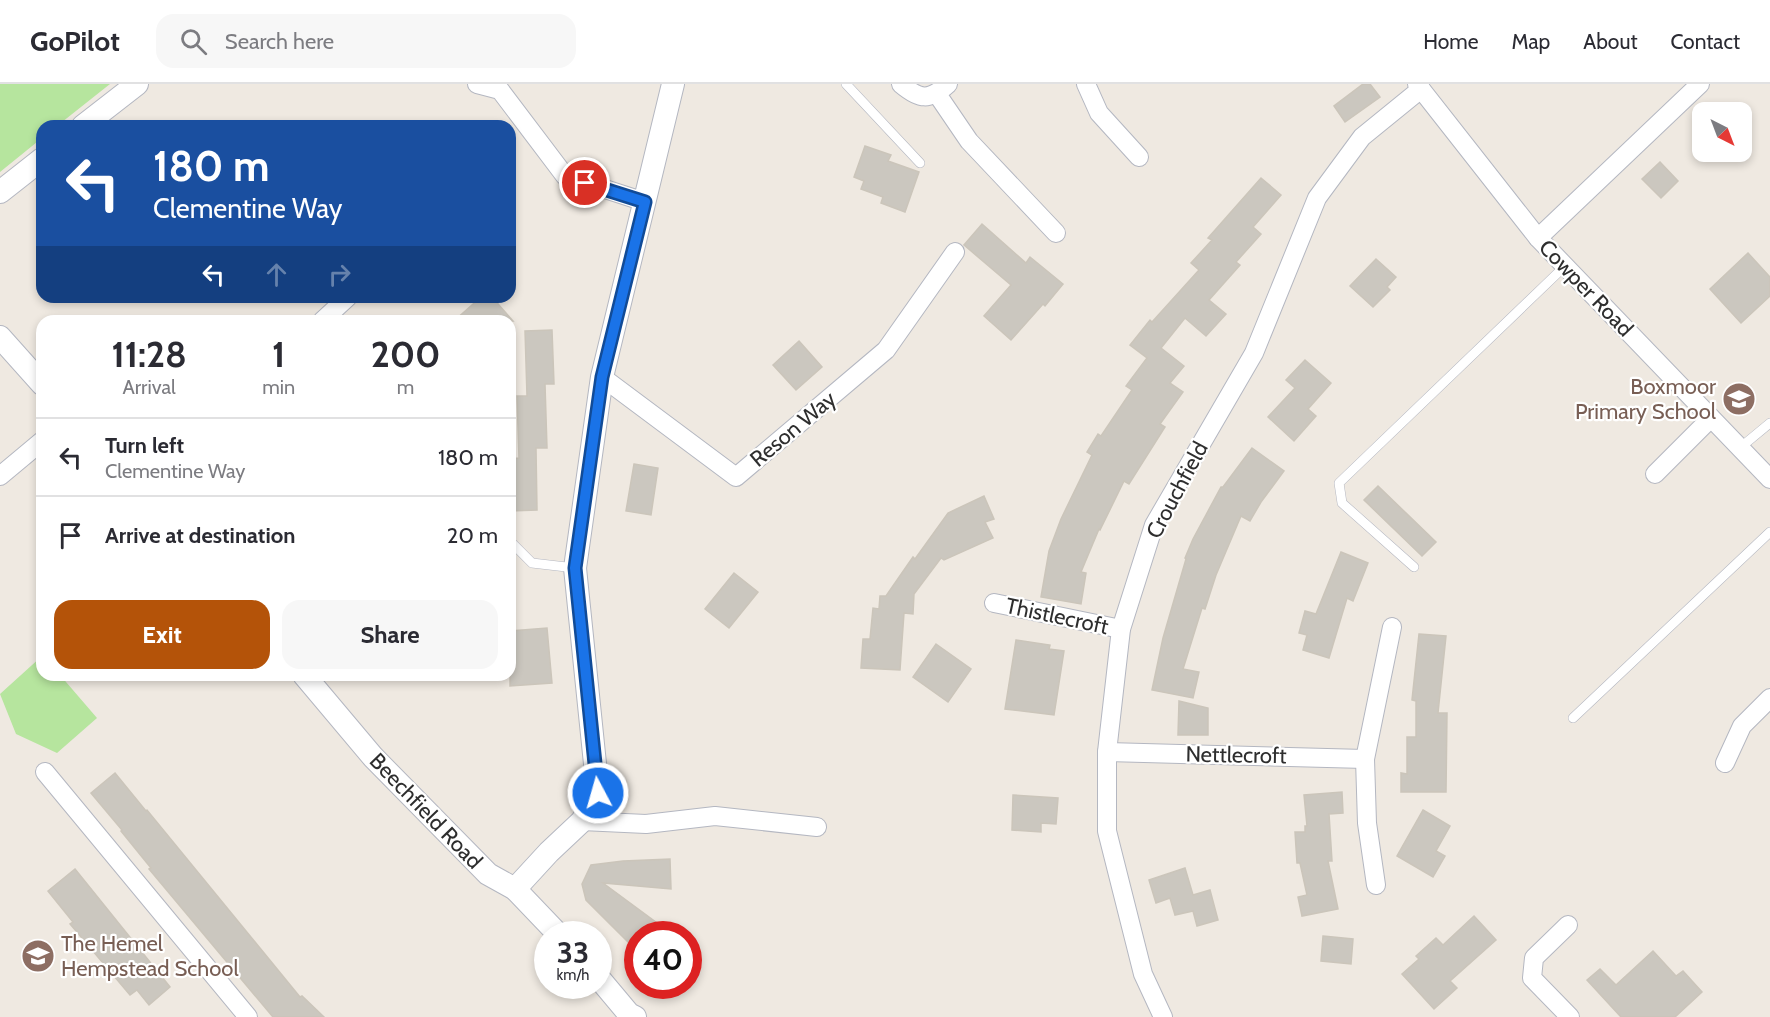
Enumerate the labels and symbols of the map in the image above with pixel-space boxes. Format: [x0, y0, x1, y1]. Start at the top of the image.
north arrow [1692, 102, 1752, 162]
pin [559, 157, 610, 208]
street label: Cowper Road [1533, 234, 1639, 342]
place label: Boxmoor Primary School [1575, 373, 1717, 425]
school or university icon: Boxmoor Primary School [1721, 381, 1757, 417]
street label: Reson Way [745, 385, 841, 473]
street label: Crouchfield [1140, 437, 1214, 543]
street label: Thistlecroft [1003, 592, 1111, 640]
street label: Nettlecroft [1185, 741, 1287, 769]
street label: Beechfield Road [364, 747, 488, 875]
position arrow [566, 761, 630, 825]
speed limit sign: 40 [624, 921, 702, 999]
place label: The Hemel Hempstead School [61, 930, 239, 982]
school or university icon: The Hemel Hempstead School [20, 938, 56, 974]

